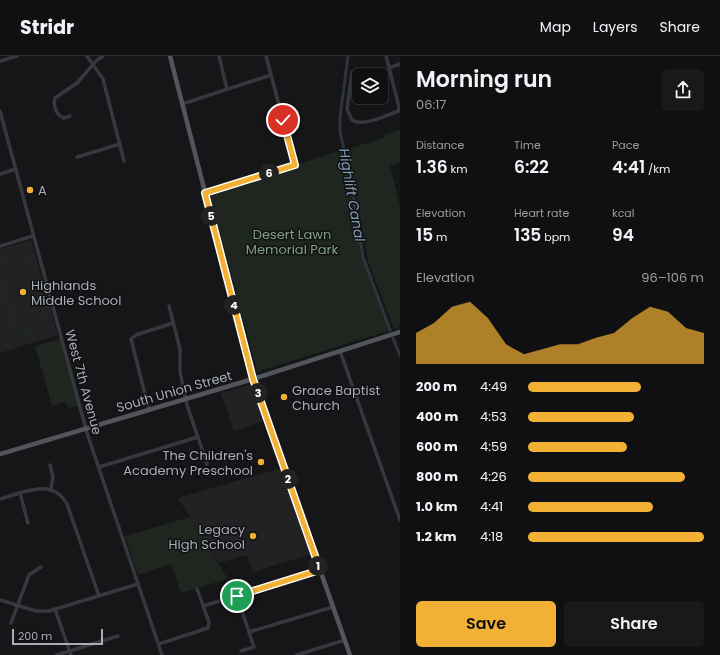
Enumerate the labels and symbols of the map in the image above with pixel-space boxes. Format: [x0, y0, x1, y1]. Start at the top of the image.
pin [266, 103, 300, 137]
water label: Highlift Canal [334, 147, 370, 244]
pin: 6 [259, 163, 279, 183]
place label: A [38, 181, 47, 200]
marker: A [25, 185, 35, 195]
pin: 5 [201, 206, 221, 226]
park label: Desert Lawn Memorial Park [246, 225, 338, 259]
place label: Highlands Middle School [31, 276, 121, 310]
marker: Highlands Middle School [18, 287, 28, 297]
pin: 4 [224, 295, 244, 315]
street label: West 7th Avenue [60, 327, 107, 437]
street label: South Union Street [114, 366, 234, 417]
place label: Grace Baptist Church [292, 381, 380, 415]
pin: 3 [248, 383, 268, 403]
marker: Grace Baptist Church [279, 392, 289, 402]
place label: The Children's Academy Preschool [123, 446, 253, 480]
marker: The Children's Academy Preschool [256, 457, 266, 467]
pin: 2 [278, 469, 298, 489]
place label: Legacy High School [169, 520, 246, 554]
marker: Legacy High School [248, 531, 258, 541]
pin: 1 [308, 556, 328, 576]
pin [220, 579, 254, 613]
scale bar [12, 627, 103, 646]

